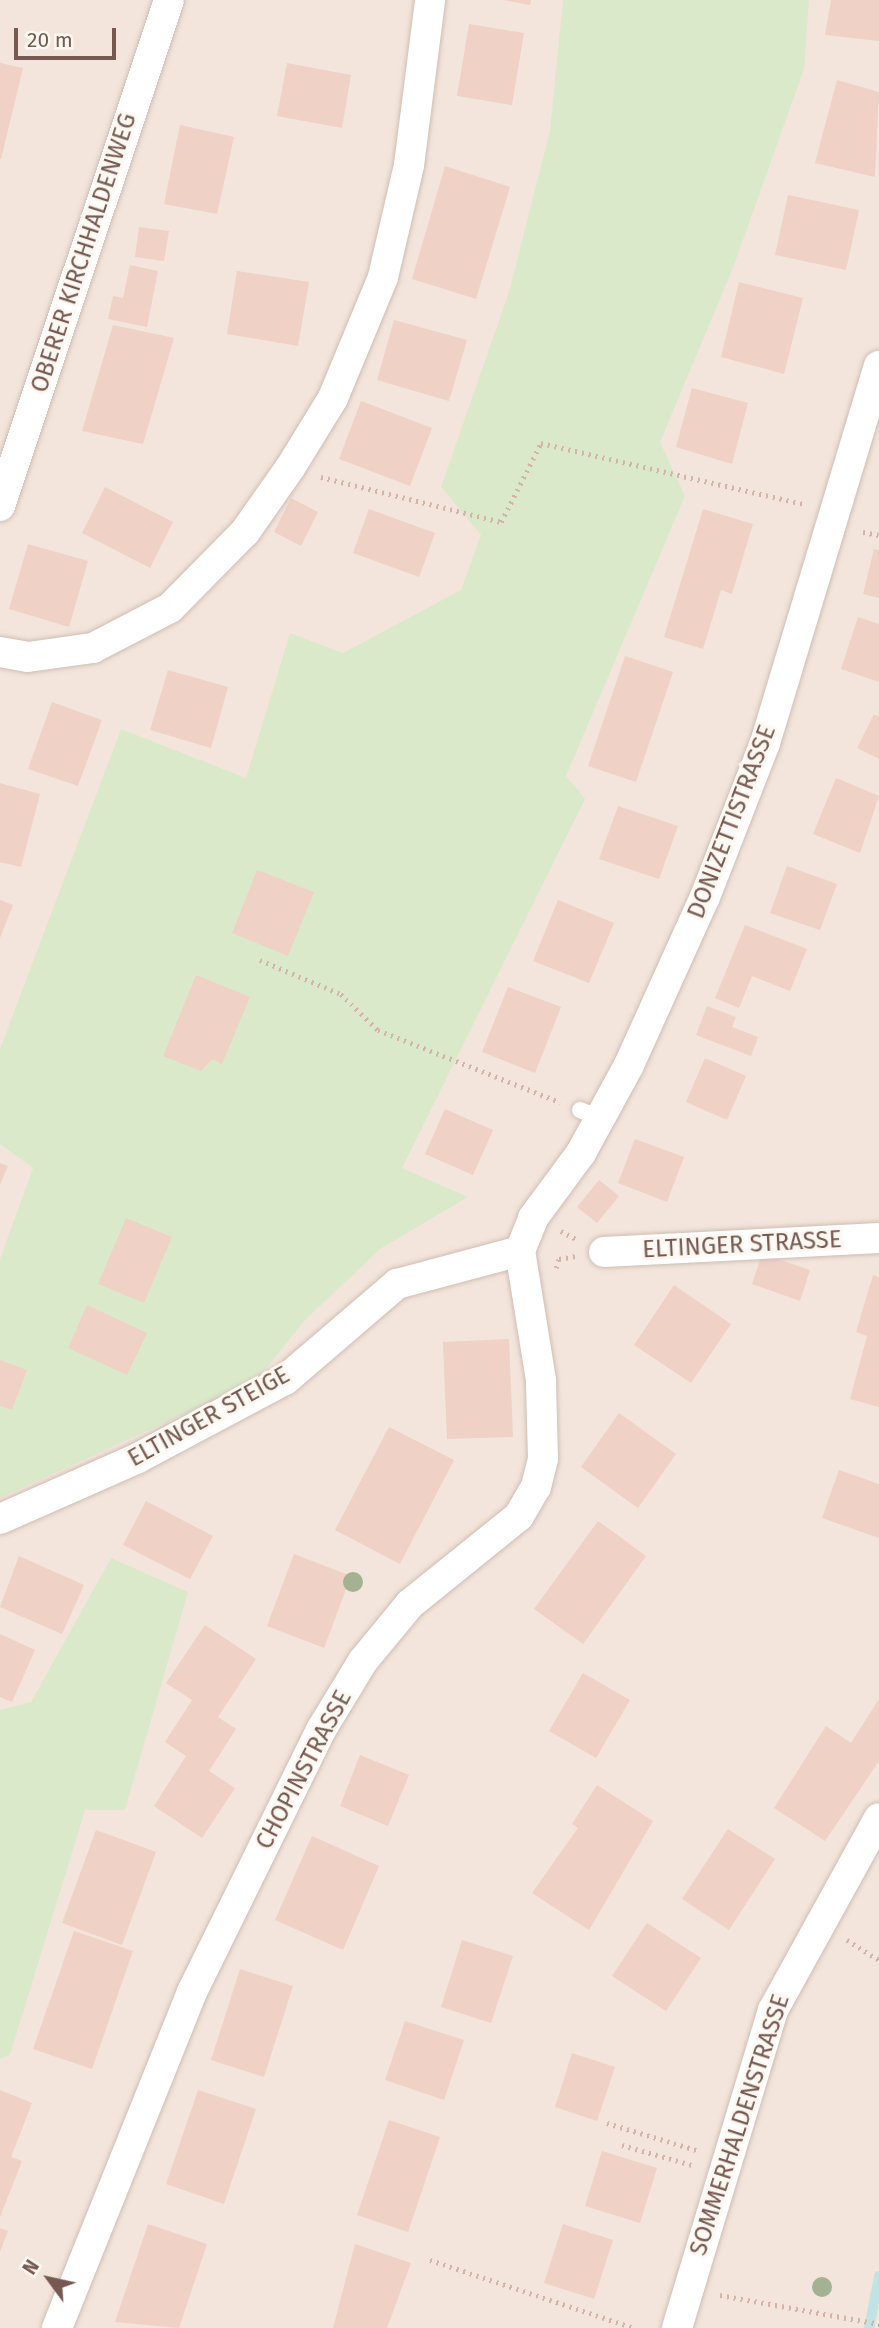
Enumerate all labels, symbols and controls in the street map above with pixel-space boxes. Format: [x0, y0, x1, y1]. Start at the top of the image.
scale bar [18, 14, 119, 58]
text: 20 m [27, 27, 73, 53]
street label: OBERER KIRCHHALDENWEG [25, 110, 143, 396]
street label: DONIZETTISTRASSE [682, 721, 782, 923]
street label: ELTINGER STRASSE [642, 1225, 842, 1265]
street label: ELTINGER STEIGE [123, 1361, 295, 1473]
street label: CHOPINSTRASSE [250, 1686, 358, 1854]
street label: SOMMERHALDENSTRASSE [684, 1991, 796, 2259]
north arrow [14, 2244, 84, 2314]
text: N [18, 2256, 44, 2279]

